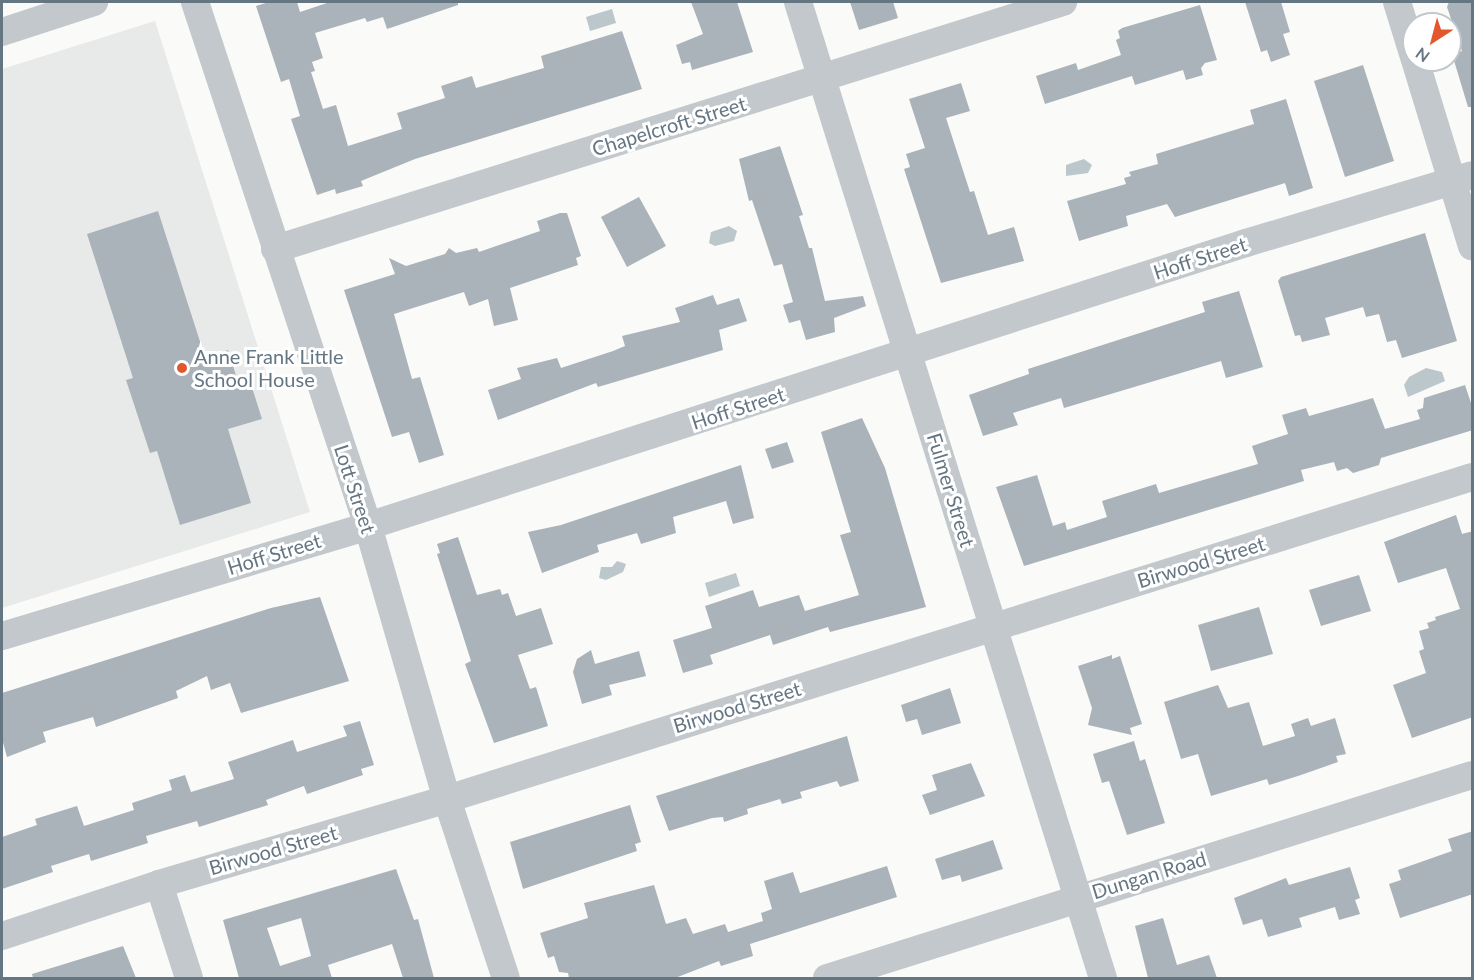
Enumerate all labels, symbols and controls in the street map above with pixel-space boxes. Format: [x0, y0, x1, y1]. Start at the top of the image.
north arrow [1402, 12, 1462, 72]
text: N [1412, 44, 1433, 67]
street label: Chapelcroft Street [589, 91, 749, 161]
street label: Hoff Street [1150, 232, 1250, 284]
place label: Anne Frank Little School House [194, 344, 343, 391]
marker: Anne Frank Little School House [175, 361, 189, 375]
street label: Hoff Street [688, 382, 788, 434]
street label: Fulmer Street [922, 430, 980, 550]
street label: Lott Street [329, 441, 381, 537]
street label: Hoff Street [224, 528, 324, 580]
street label: Birwood Street [1134, 531, 1268, 593]
street label: Birwood Street [670, 676, 804, 738]
street label: Birwood Street [206, 820, 340, 880]
street label: Dungan Road [1089, 846, 1209, 904]

